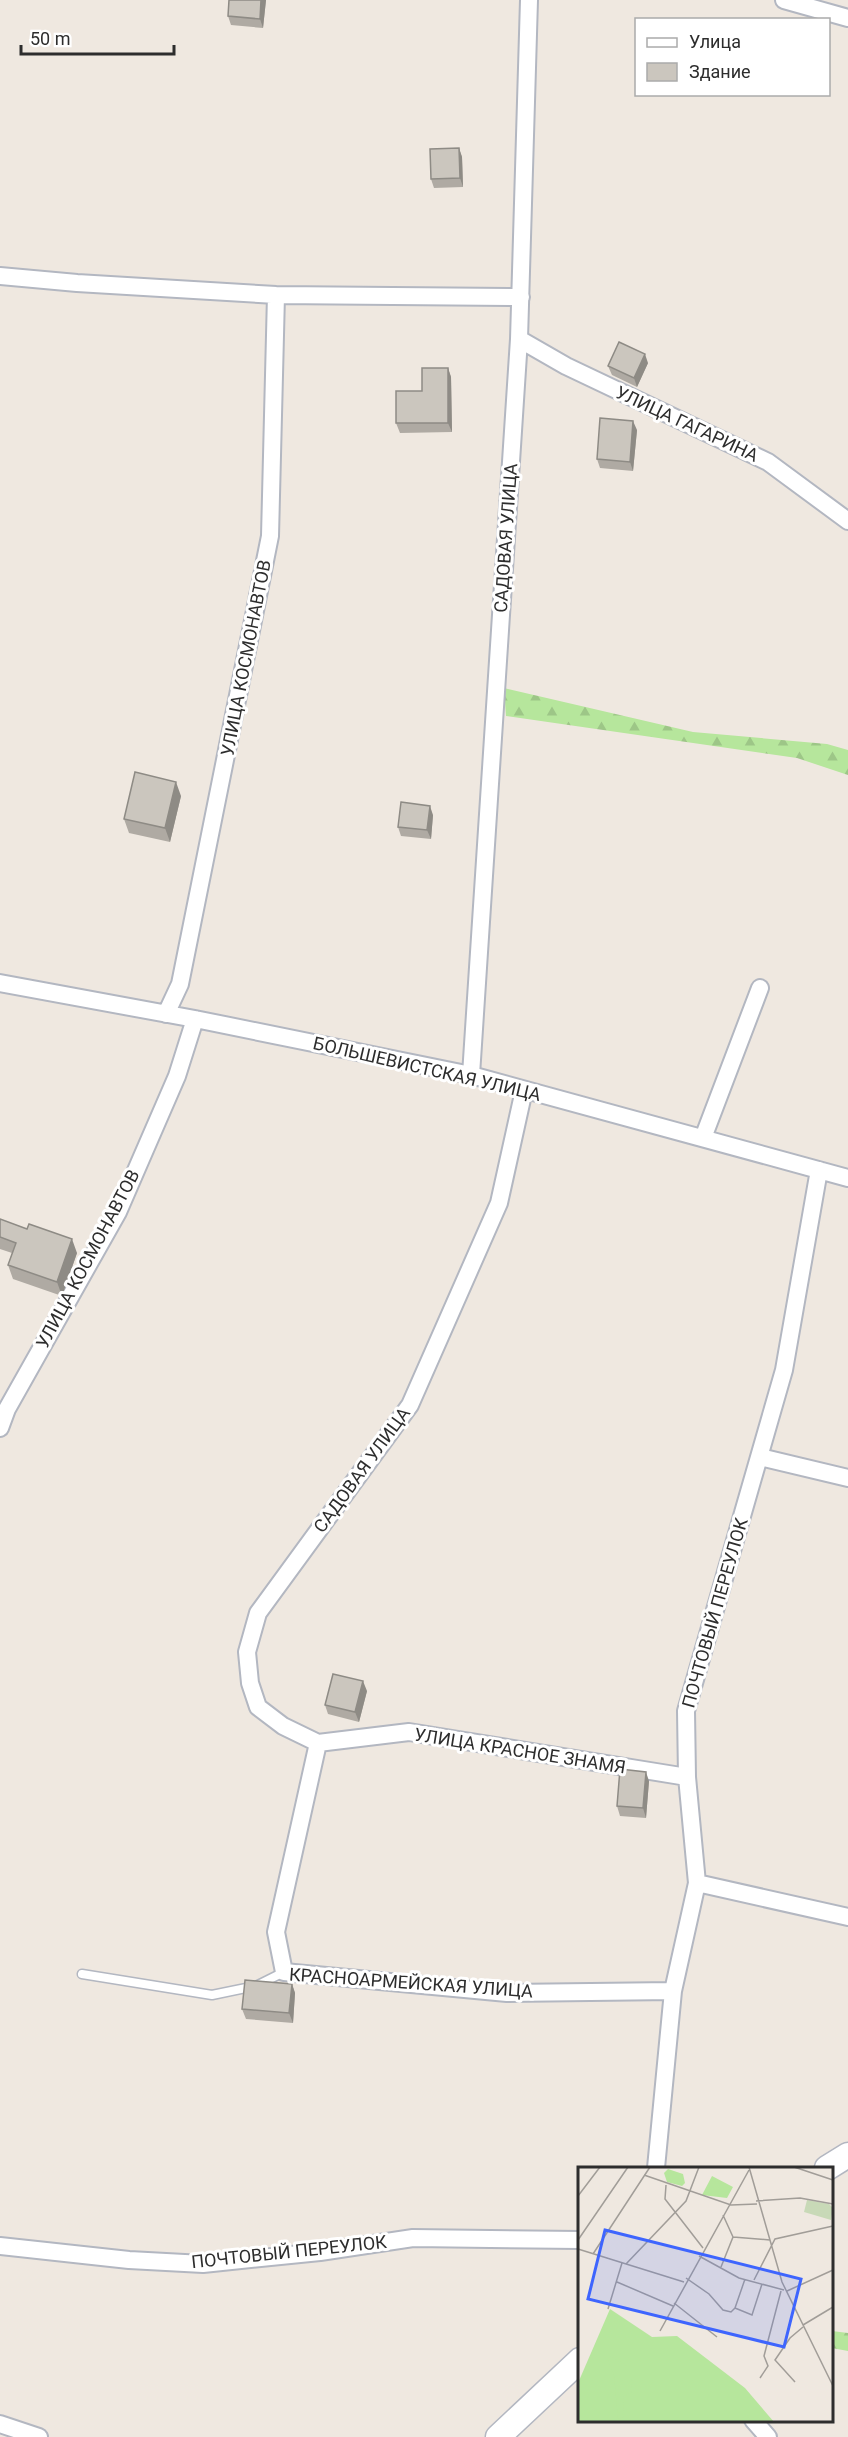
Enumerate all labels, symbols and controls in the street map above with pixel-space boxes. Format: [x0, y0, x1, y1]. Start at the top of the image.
scale bar [21, 18, 174, 56]
legend [635, 18, 830, 96]
text: 50 m [30, 28, 70, 49]
text: Улица [689, 31, 741, 52]
text: Здание [689, 61, 751, 82]
street label: УЛИЦА ГАГАРИНА [613, 381, 762, 466]
street label: САДОВАЯ УЛИЦА [490, 462, 521, 613]
street label: УЛИЦА КОСМОНАВТОВ [216, 558, 275, 758]
street label: БОЛЬШЕВИСТСКАЯ УЛИЦА [311, 1032, 543, 1105]
street label: УЛИЦА КОСМОНАВТОВ [32, 1166, 144, 1352]
street label: САДОВАЯ УЛИЦА [309, 1403, 414, 1536]
street label: ПОЧТОВЫЙ ПЕРЕУЛОК [677, 1515, 752, 1710]
street label: УЛИЦА КРАСНОЕ ЗНАМЯ [413, 1723, 627, 1778]
street label: КРАСНОАРМЕЙСКАЯ УЛИЦА [288, 1964, 534, 2002]
inset map [578, 2167, 833, 2422]
street label: ПОЧТОВЫЙ ПЕРЕУЛОК [190, 2231, 388, 2272]

